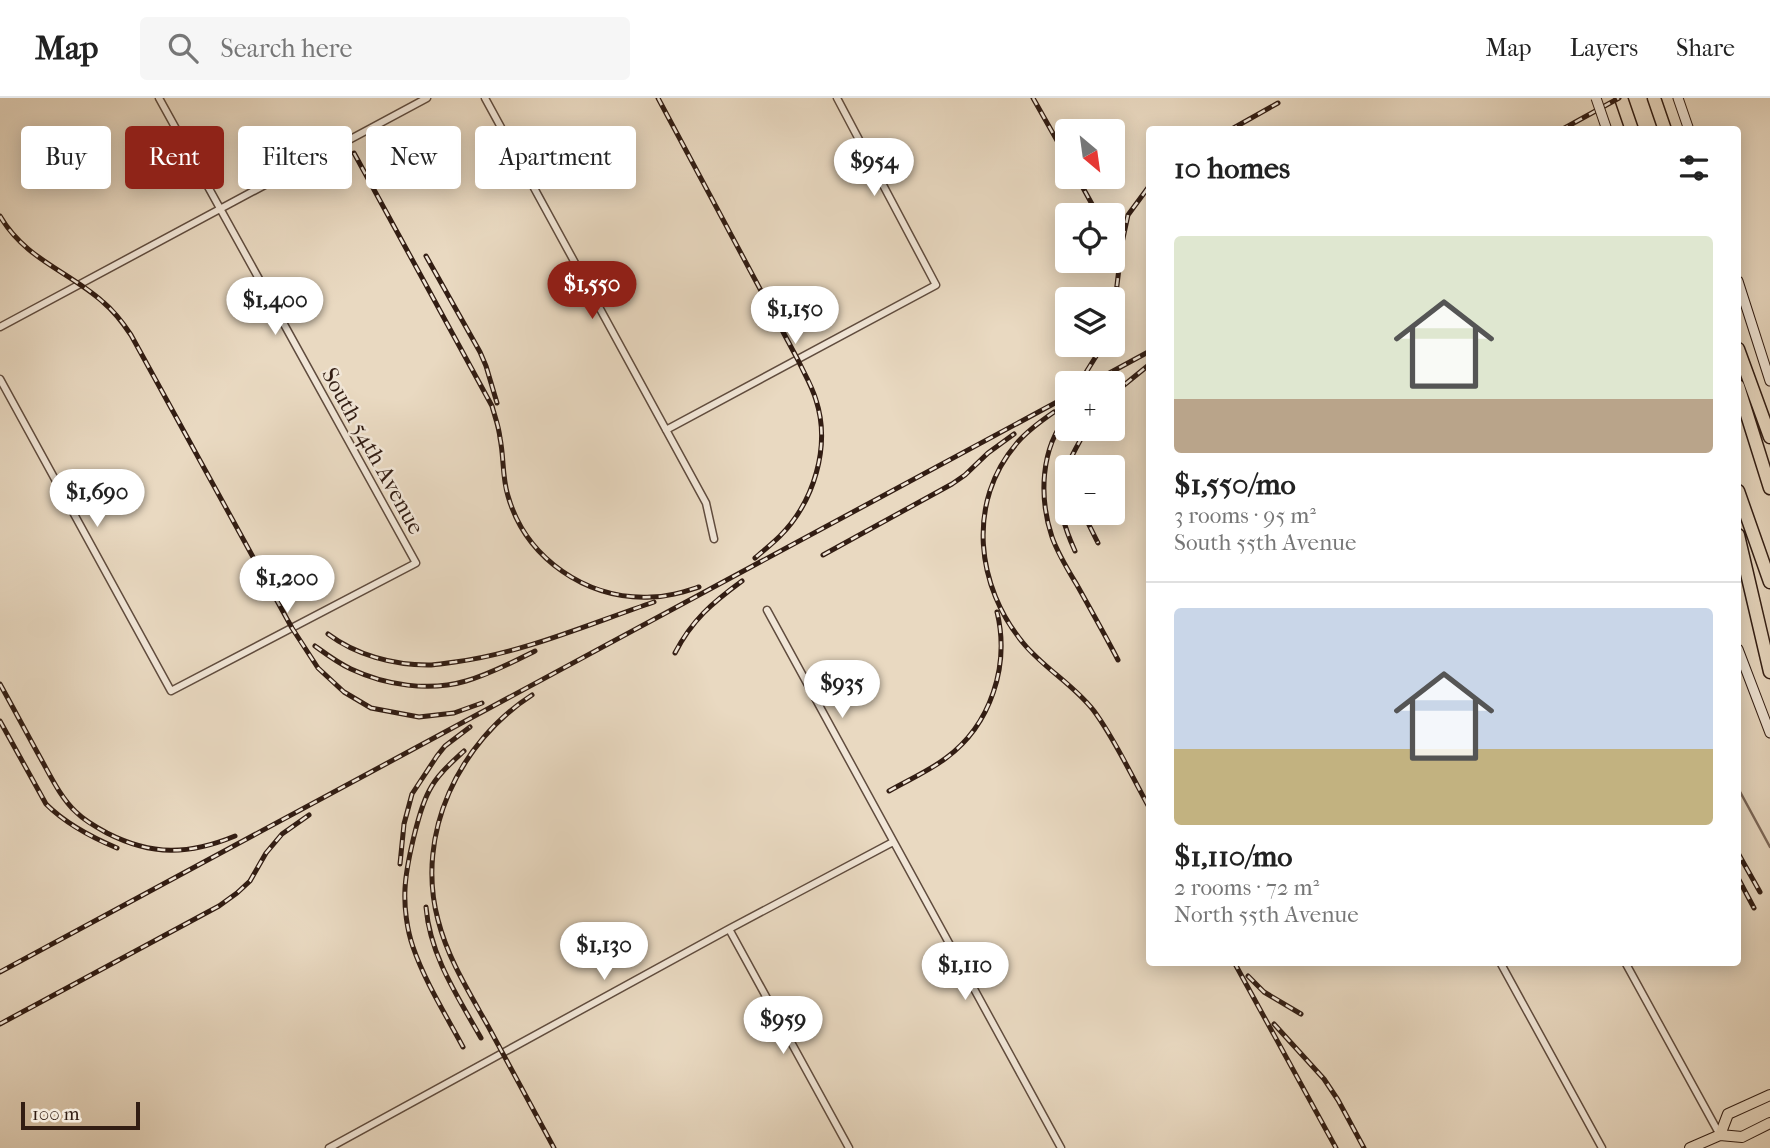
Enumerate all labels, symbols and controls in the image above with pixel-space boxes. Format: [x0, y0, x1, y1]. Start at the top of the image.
search box [140, 17, 630, 80]
text: Map [35, 29, 98, 68]
icon: search [164, 29, 202, 67]
text: Search here [220, 33, 352, 64]
text: Map [1486, 34, 1532, 62]
text: Layers [1570, 34, 1638, 62]
text: Share [1676, 34, 1735, 62]
north arrow [1055, 119, 1125, 189]
map controls [1055, 119, 1125, 525]
chip: Buy [21, 126, 111, 189]
chip: Rent [125, 126, 224, 189]
chip: Filters [238, 126, 352, 189]
chip: New [366, 126, 461, 189]
chip: Apartment [475, 126, 636, 189]
pin: $954 [833, 139, 915, 198]
text: $954 [850, 147, 898, 174]
icon: filters [1675, 149, 1713, 187]
text: 10 homes [1174, 151, 1290, 186]
button: locate [1055, 203, 1125, 273]
pin: $1,550 [535, 262, 649, 321]
text: $1,550 [563, 270, 621, 297]
pin: $1,400 [218, 278, 332, 337]
icon: home [1381, 281, 1507, 407]
text: $1,400 [242, 286, 308, 313]
pin: $1,150 [738, 286, 852, 346]
button: layers [1055, 287, 1125, 357]
text: $1,150 [767, 295, 823, 322]
street label: South 54th Avenue [316, 363, 430, 539]
button: + [1055, 371, 1125, 441]
button: − [1055, 455, 1125, 525]
text: $1,550/mo [1174, 467, 1296, 502]
pin: $1,690 [40, 470, 154, 529]
text: $1,690 [66, 478, 128, 505]
text: 3 rooms · 95 m² [1174, 502, 1316, 529]
text: South 55th Avenue [1174, 529, 1356, 556]
pin: $1,200 [230, 556, 344, 615]
text: $1,200 [256, 564, 318, 591]
icon: home [1381, 653, 1507, 779]
pin: $935 [801, 660, 883, 720]
text: $935 [820, 669, 864, 696]
text: $1,110/mo [1174, 839, 1293, 874]
text: 2 rooms · 72 m² [1174, 874, 1319, 901]
text: North 55th Avenue [1174, 901, 1359, 928]
pin: $1,130 [547, 922, 661, 982]
text: $1,130 [576, 931, 632, 958]
pin: $1,110 [908, 942, 1022, 1002]
text: $1,110 [938, 951, 992, 978]
pin: $959 [742, 996, 824, 1056]
text: $959 [760, 1005, 806, 1032]
scale bar [21, 1099, 140, 1131]
text: 100 m [32, 1103, 80, 1125]

